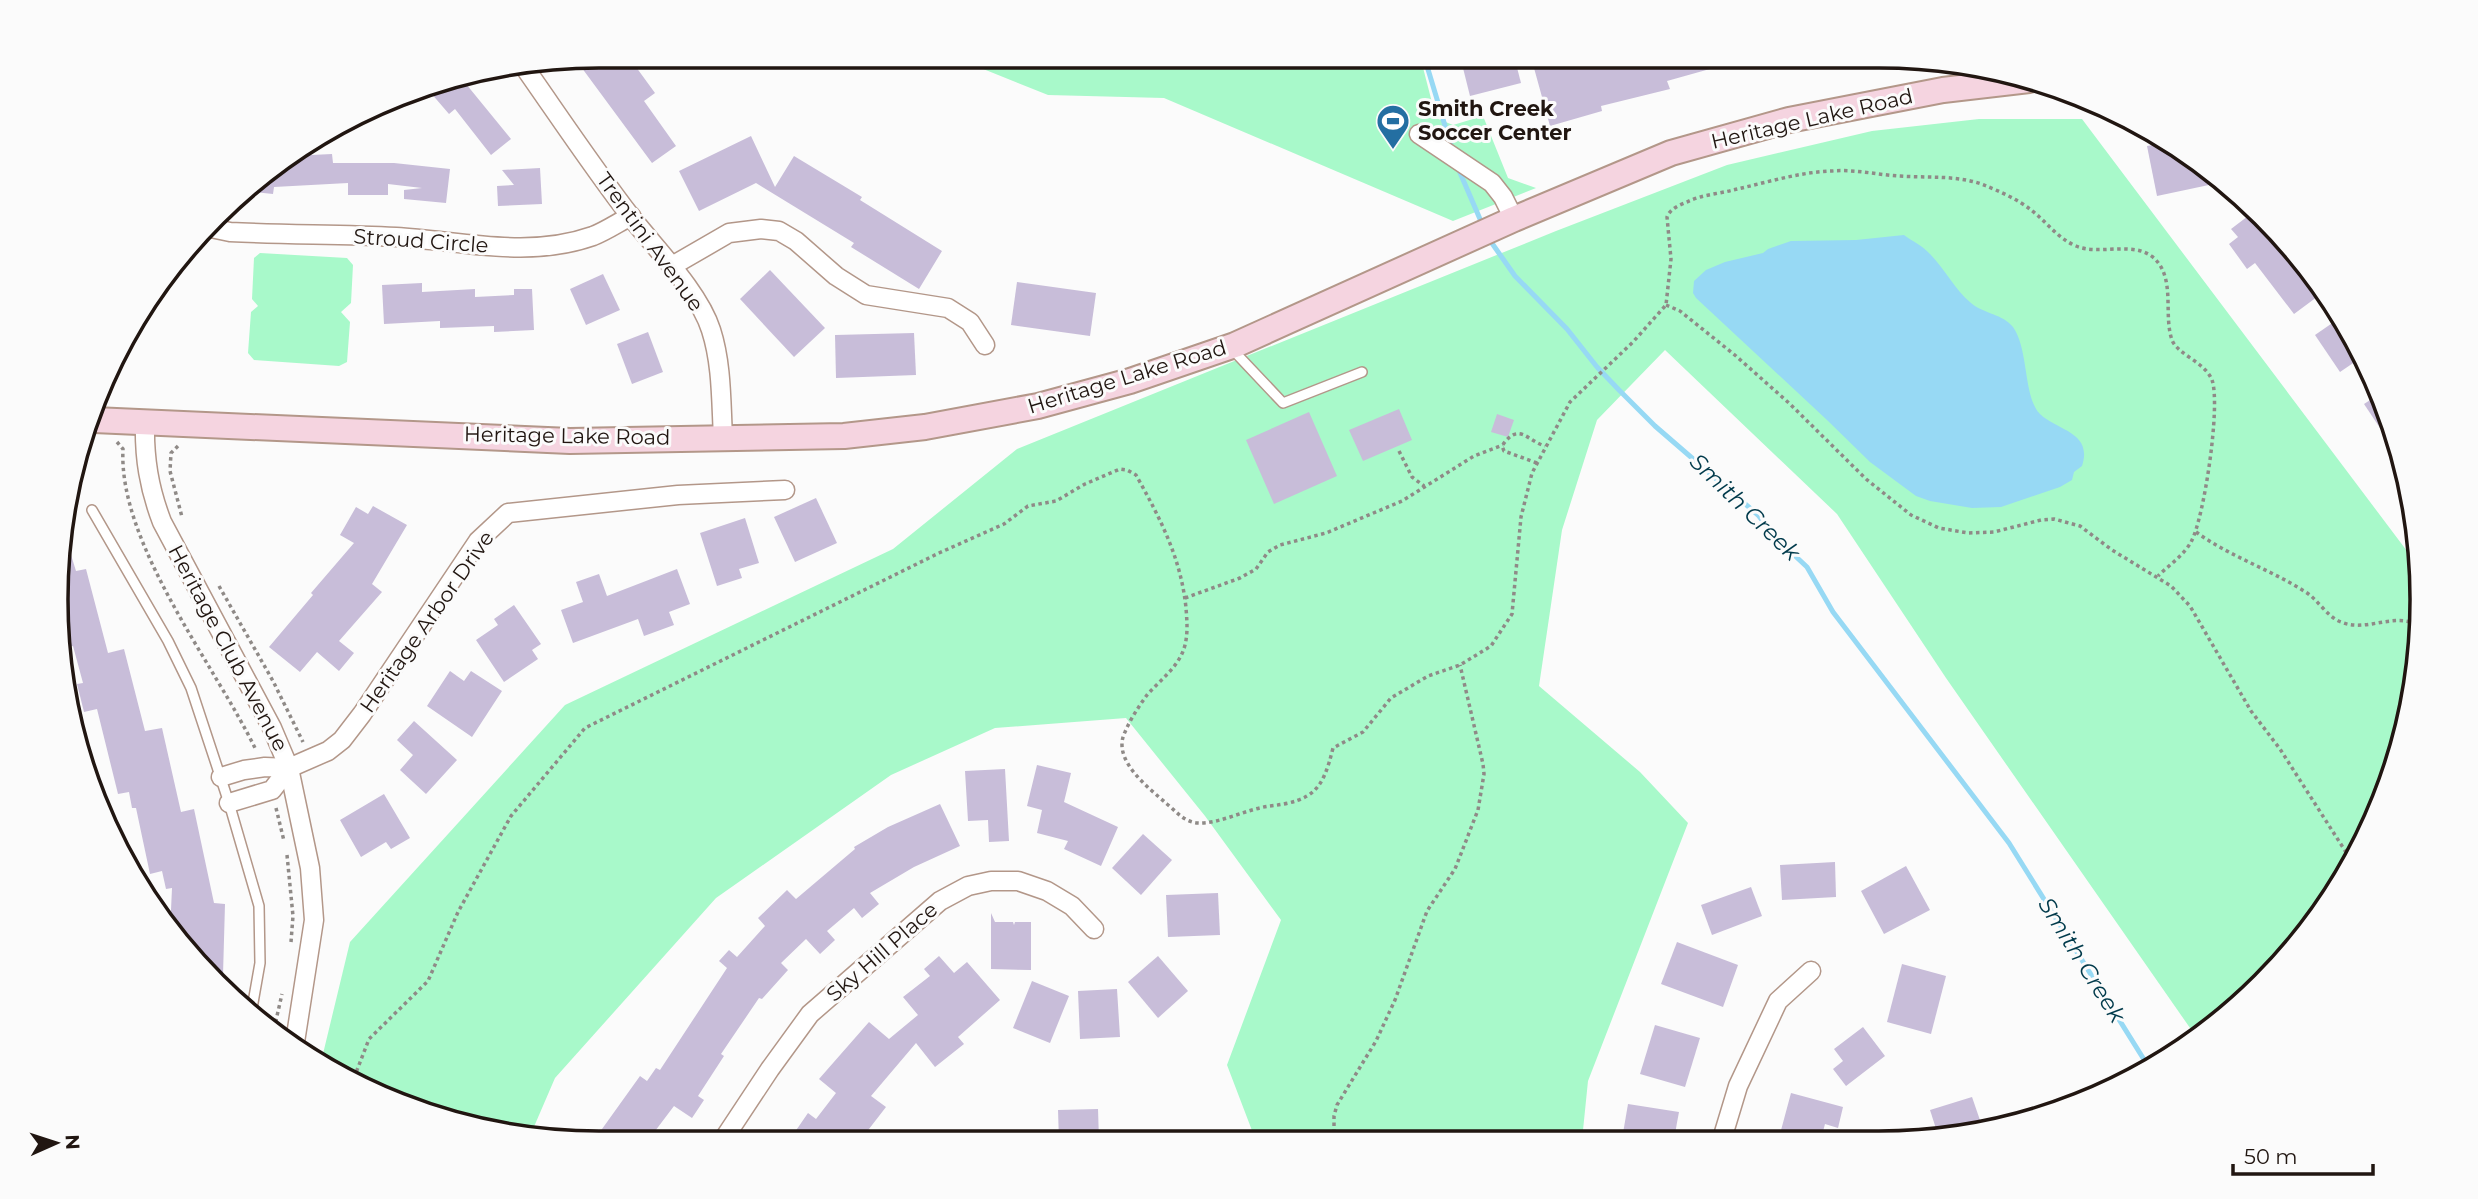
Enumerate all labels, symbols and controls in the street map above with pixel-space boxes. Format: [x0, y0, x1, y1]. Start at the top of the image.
street label: Heritage Lake Road [1708, 83, 1915, 154]
place label: Smith Creek Soccer Center [1418, 96, 1572, 145]
sports icon: Smith Creek Soccer Center [1374, 102, 1412, 151]
street label: Trentini Avenue [592, 167, 709, 316]
street label: Stroud Circle [353, 223, 489, 258]
street label: Heritage Lake Road [1024, 334, 1229, 419]
street label: Heritage Lake Road [464, 421, 670, 450]
water label: Smith Creek [1684, 447, 1807, 568]
street label: Heritage Arbor Drive [354, 526, 499, 717]
street label: Heritage Club Avenue [163, 540, 294, 755]
water label: Smith Creek [2032, 892, 2132, 1029]
street label: Sky Hill Place [821, 897, 942, 1007]
north arrow [21, 1108, 91, 1178]
scale bar [2233, 1132, 2373, 1176]
text: N [61, 1134, 84, 1150]
text: 50 m [2244, 1144, 2298, 1169]

